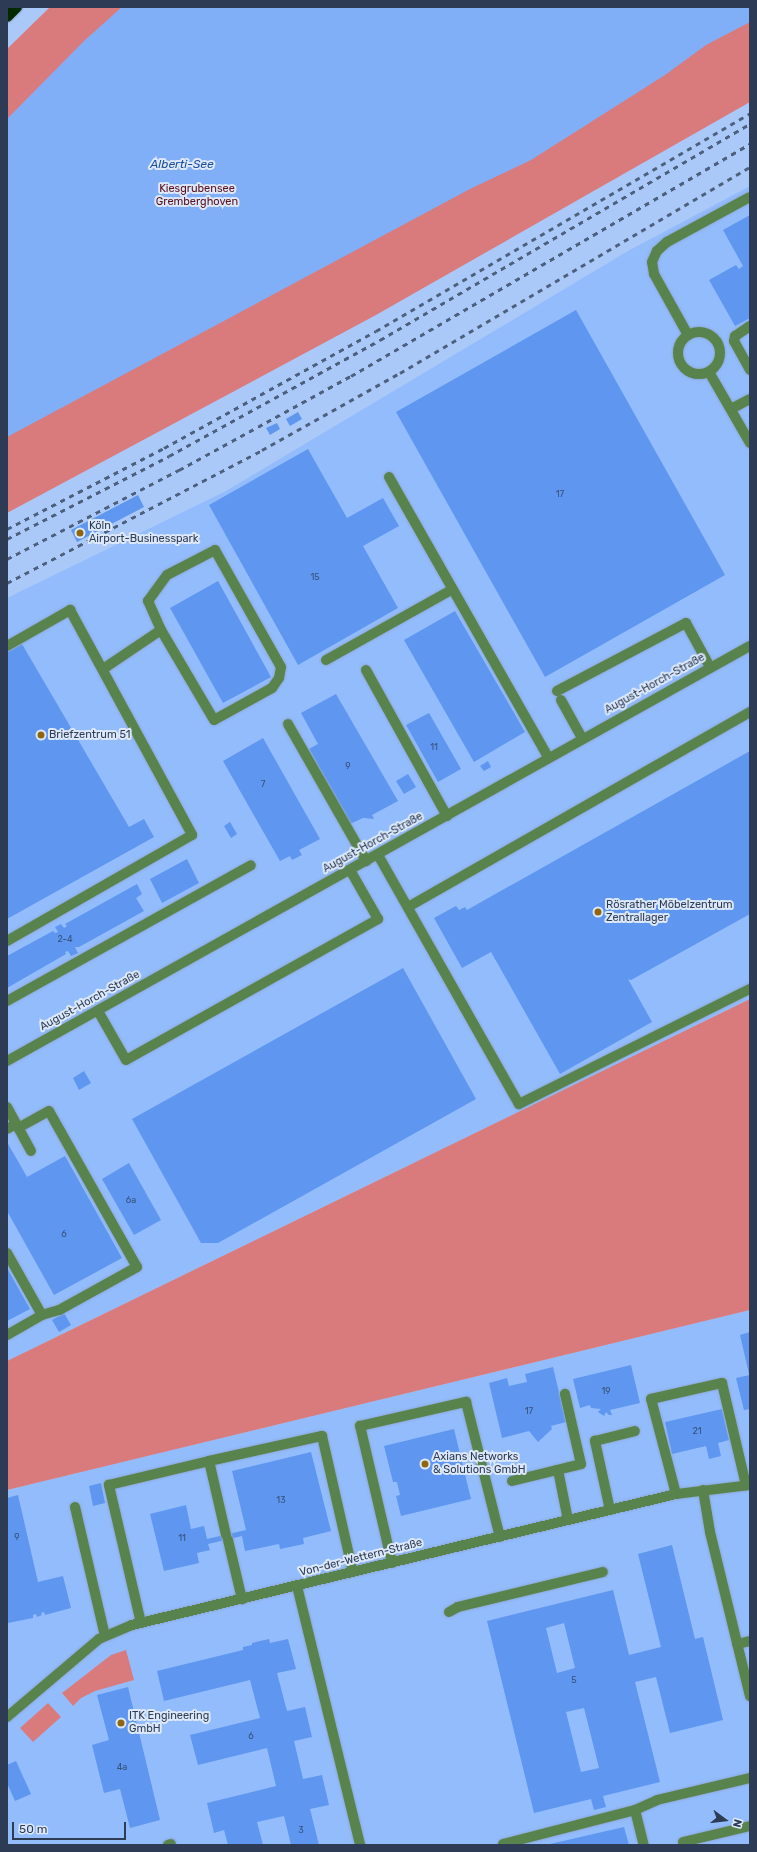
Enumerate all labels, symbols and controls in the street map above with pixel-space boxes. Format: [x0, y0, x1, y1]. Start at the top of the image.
water label: Alberti-See [150, 158, 214, 172]
park label: Kiesgrubensee Gremberghoven [156, 183, 238, 209]
house number: 17 [556, 489, 564, 499]
place label: Köln Airport-Businesspark [89, 520, 198, 546]
marker: Köln Airport-Businesspark [74, 527, 86, 539]
house number: 15 [310, 572, 320, 582]
street label: August-Horch-Straße [603, 651, 707, 717]
place label: Briefzentrum 51 [49, 728, 130, 742]
marker: Briefzentrum 51 [36, 730, 46, 740]
house number: 11 [430, 742, 438, 752]
house number: 9 [345, 761, 351, 771]
house number: 7 [261, 779, 265, 789]
street label: August-Horch-Straße [321, 810, 425, 876]
place label: Rösrather Möbelzentrum Zentrallager [606, 899, 733, 925]
marker: Rösrather Möbelzentrum Zentrallager [593, 907, 603, 917]
house number: 2-4 [57, 934, 73, 944]
street label: August-Horch-Straße [38, 968, 142, 1034]
house number: 6a [126, 1195, 136, 1205]
house number: 6 [61, 1229, 67, 1239]
house number: 19 [601, 1386, 611, 1396]
house number: 17 [525, 1406, 533, 1416]
house number: 21 [692, 1426, 702, 1436]
place label: Axians Networks & Solutions GmbH [433, 1451, 526, 1477]
marker: Axians Networks & Solutions GmbH [420, 1459, 430, 1469]
house number: 13 [276, 1495, 286, 1505]
house number: 9 [14, 1532, 20, 1542]
house number: 11 [178, 1533, 186, 1543]
street label: Von-der-Wettern-Straße [298, 1536, 424, 1580]
house number: 5 [571, 1675, 577, 1685]
place label: ITK Engineering GmbH [129, 1710, 209, 1736]
marker: ITK Engineering GmbH [116, 1718, 126, 1728]
house number: 6 [248, 1731, 254, 1741]
house number: 4a [117, 1762, 127, 1772]
north arrow [705, 1800, 745, 1840]
scale bar [14, 1814, 128, 1840]
text: N [730, 1818, 744, 1829]
text: 50 m [19, 1822, 47, 1836]
house number: 3 [298, 1825, 304, 1835]

